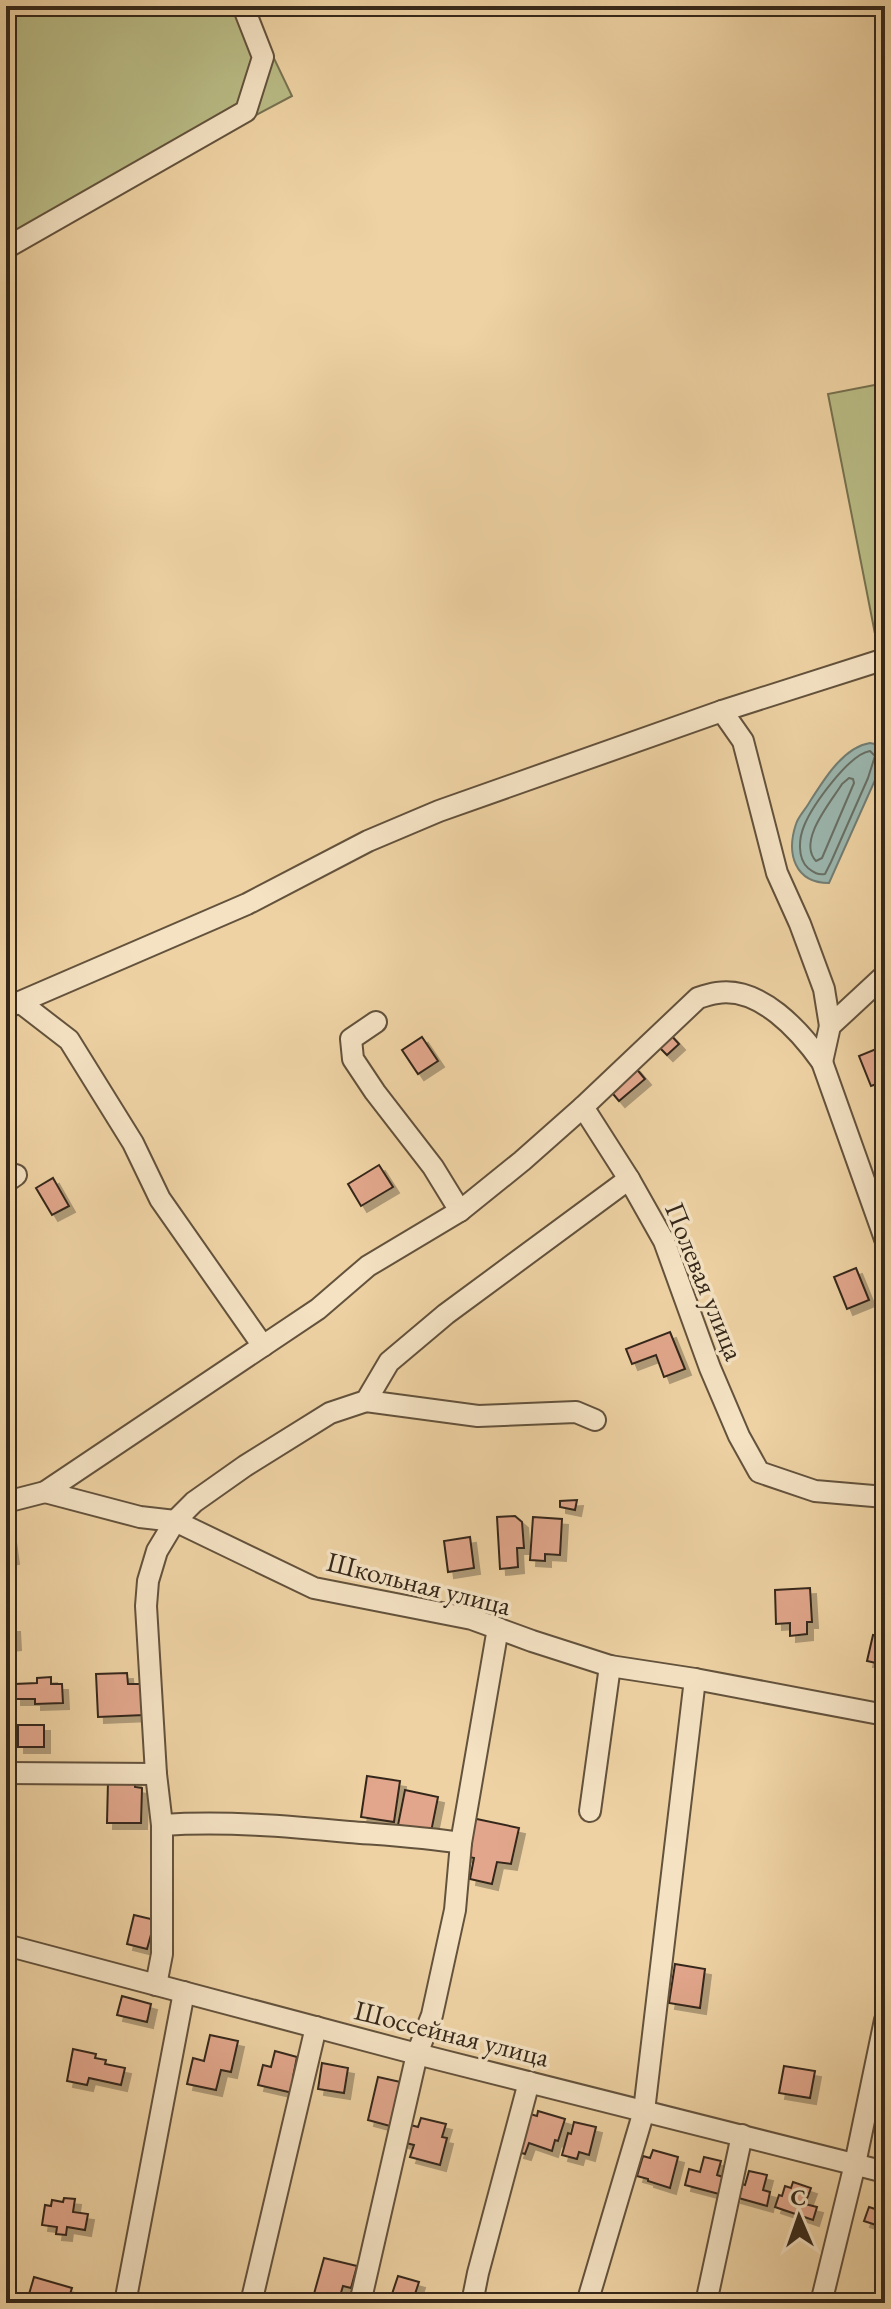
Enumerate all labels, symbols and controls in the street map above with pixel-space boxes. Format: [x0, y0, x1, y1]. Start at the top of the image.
street label: Полевая улица [657, 1197, 753, 1366]
street label: Школьная улица [323, 1543, 516, 1623]
street label: Шоссейная улица [351, 1991, 554, 2075]
north arrow [759, 2177, 839, 2257]
text: С [790, 2183, 807, 2212]

